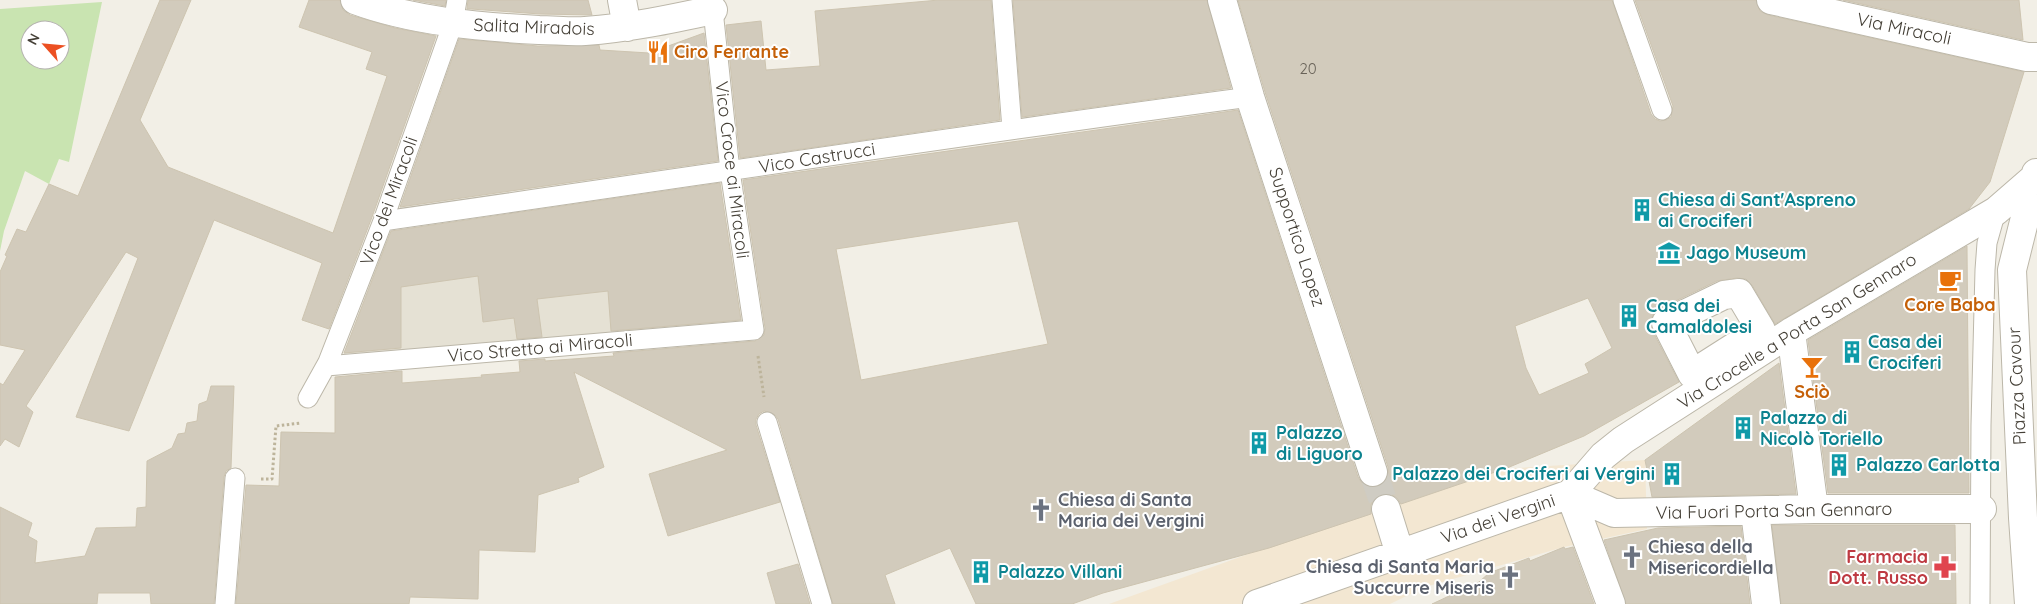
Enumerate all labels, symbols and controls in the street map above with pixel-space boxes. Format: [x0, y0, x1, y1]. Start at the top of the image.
street label: Via Miracoli [1855, 7, 1954, 50]
street label: Salita Miradois [473, 13, 595, 40]
north arrow [20, 20, 70, 70]
text: N [23, 30, 44, 48]
restaurant icon: Ciro Ferrante [645, 39, 671, 65]
place label: Ciro Ferrante [674, 40, 789, 63]
house number: 20 [1299, 59, 1317, 78]
street label: Vico Croce ai Miracoli [710, 80, 755, 260]
street label: Vico dei Miracoli [355, 133, 422, 268]
street label: Vico Castrucci [757, 137, 877, 178]
street label: Supportico Lopez [1264, 164, 1331, 309]
place label: Chiesa di Sant'Aspreno ai Crociferi [1658, 188, 1856, 232]
building icon: Chiesa di Sant'Aspreno ai Crociferi [1629, 197, 1655, 223]
museum icon: Jago Museum [1656, 240, 1682, 266]
place label: Jago Museum [1686, 241, 1806, 264]
street label: Via Crocelle a Porta San Gennaro [1673, 247, 1921, 414]
cafe icon: Core Baba [1937, 267, 1963, 293]
place label: Core Baba [1904, 293, 1996, 316]
place label: Casa dei Camaldolesi [1646, 294, 1752, 338]
building icon: Casa dei Camaldolesi [1616, 303, 1642, 329]
street label: Piazza Cavour [2002, 326, 2031, 446]
street label: Vico Stretto ai Miracoli [446, 328, 634, 367]
place label: Casa dei Crociferi [1868, 330, 1942, 374]
building icon: Casa dei Crociferi [1839, 339, 1865, 365]
bar icon: Sciò [1799, 354, 1825, 380]
place label: Sciò [1794, 380, 1830, 403]
place label: Palazzo di Nicolò Toriello [1760, 406, 1883, 450]
building icon: Palazzo di Nicolò Toriello [1730, 415, 1756, 441]
place label: Palazzo di Liguoro [1276, 421, 1363, 465]
building icon: Palazzo di Liguoro [1246, 430, 1272, 456]
building icon: Palazzo Carlotta [1826, 452, 1852, 478]
place label: Palazzo Carlotta [1856, 453, 2000, 476]
building icon: Palazzo dei Crociferi ai Vergini [1659, 461, 1685, 487]
place label: Palazzo dei Crociferi ai Vergini [1392, 462, 1655, 485]
place label: Chiesa di Santa Maria dei Vergini [1058, 488, 1204, 532]
street label: Via dei Vergini [1438, 488, 1558, 549]
church icon: Chiesa di Santa Maria dei Vergini [1028, 497, 1054, 523]
street label: Via Fuori Porta San Gennaro [1655, 497, 1893, 524]
place label: Chiesa della Misericordiella [1648, 535, 1774, 579]
church icon: Chiesa della Misericordiella [1619, 544, 1645, 570]
place label: Farmacia Dott. Russo [1828, 545, 1928, 589]
pharmacy icon: Farmacia Dott. Russo [1932, 554, 1958, 580]
place label: Chiesa di Santa Maria Succurre Miseris [1306, 555, 1494, 599]
building icon: Palazzo Villani [968, 559, 994, 585]
place label: Palazzo Villani [998, 560, 1122, 583]
church icon: Chiesa di Santa Maria Succurre Miseris [1497, 564, 1523, 590]

